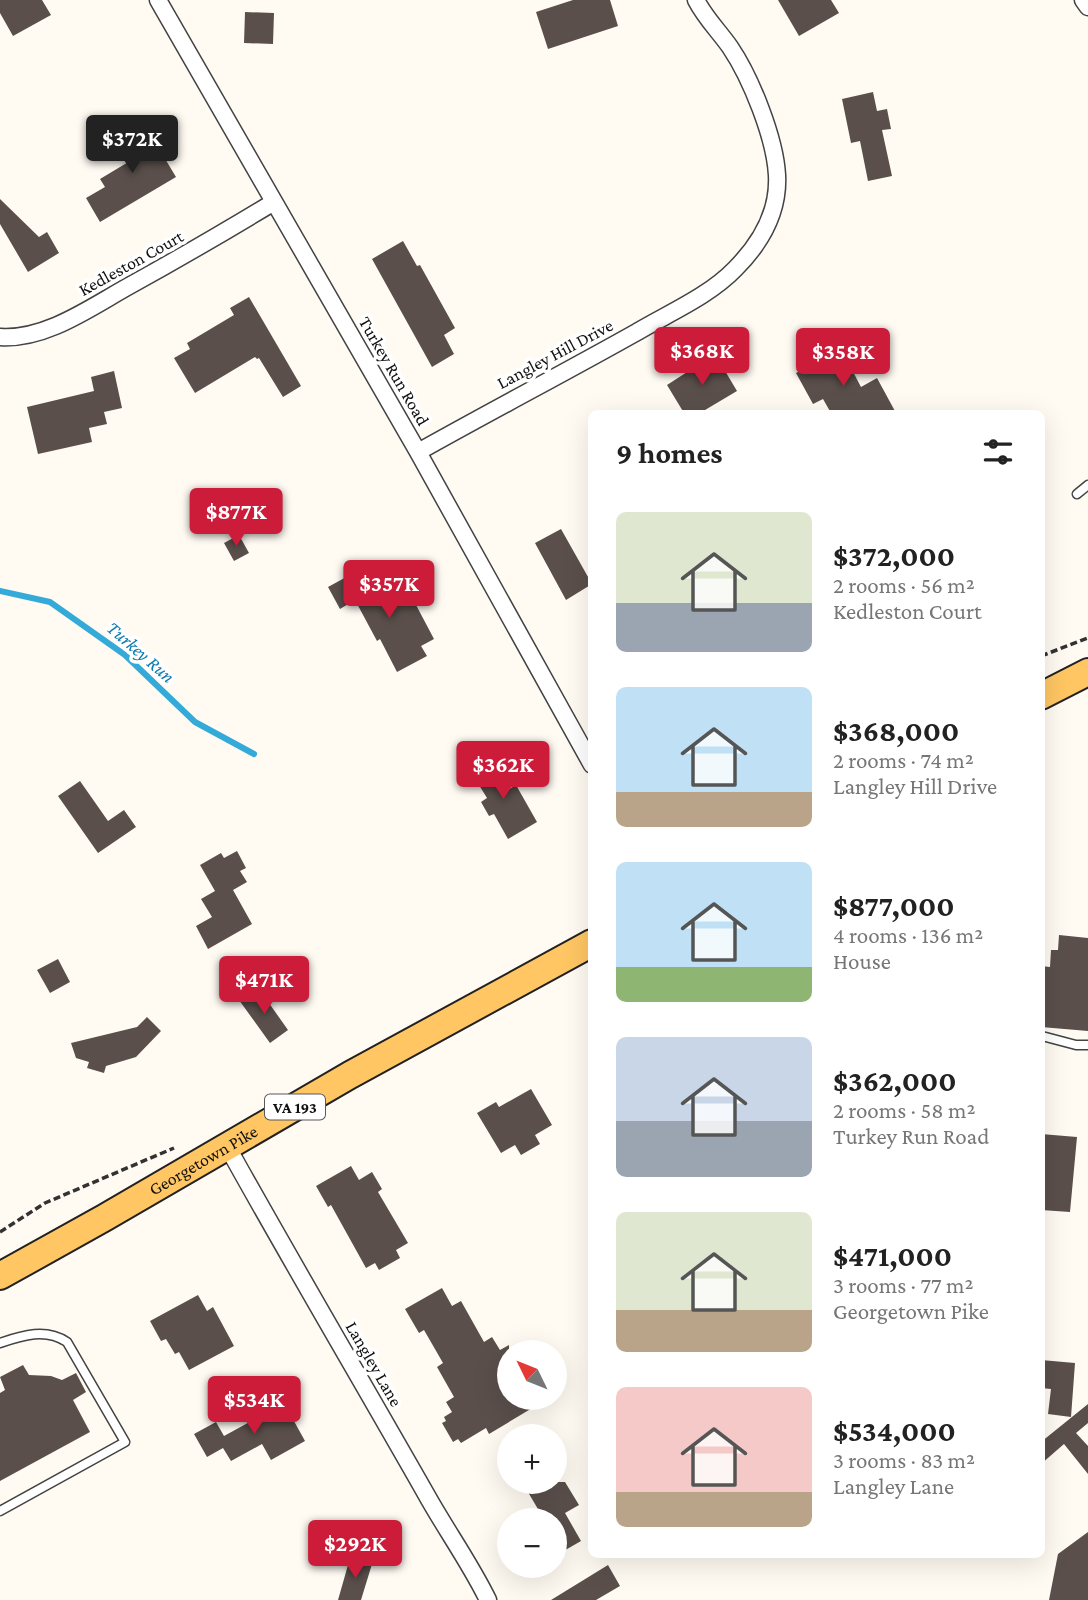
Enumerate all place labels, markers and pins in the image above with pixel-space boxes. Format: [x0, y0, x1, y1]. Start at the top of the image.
pin: $372K [83, 116, 181, 175]
pin: $368K [653, 328, 751, 387]
pin: $358K [794, 328, 892, 388]
pin: $877K [187, 489, 285, 548]
pin: $357K [340, 560, 438, 620]
pin: $362K [454, 742, 552, 801]
pin: $471K [215, 956, 313, 1016]
pin: $534K [205, 1376, 303, 1436]
pin: $292K [306, 1520, 404, 1580]

